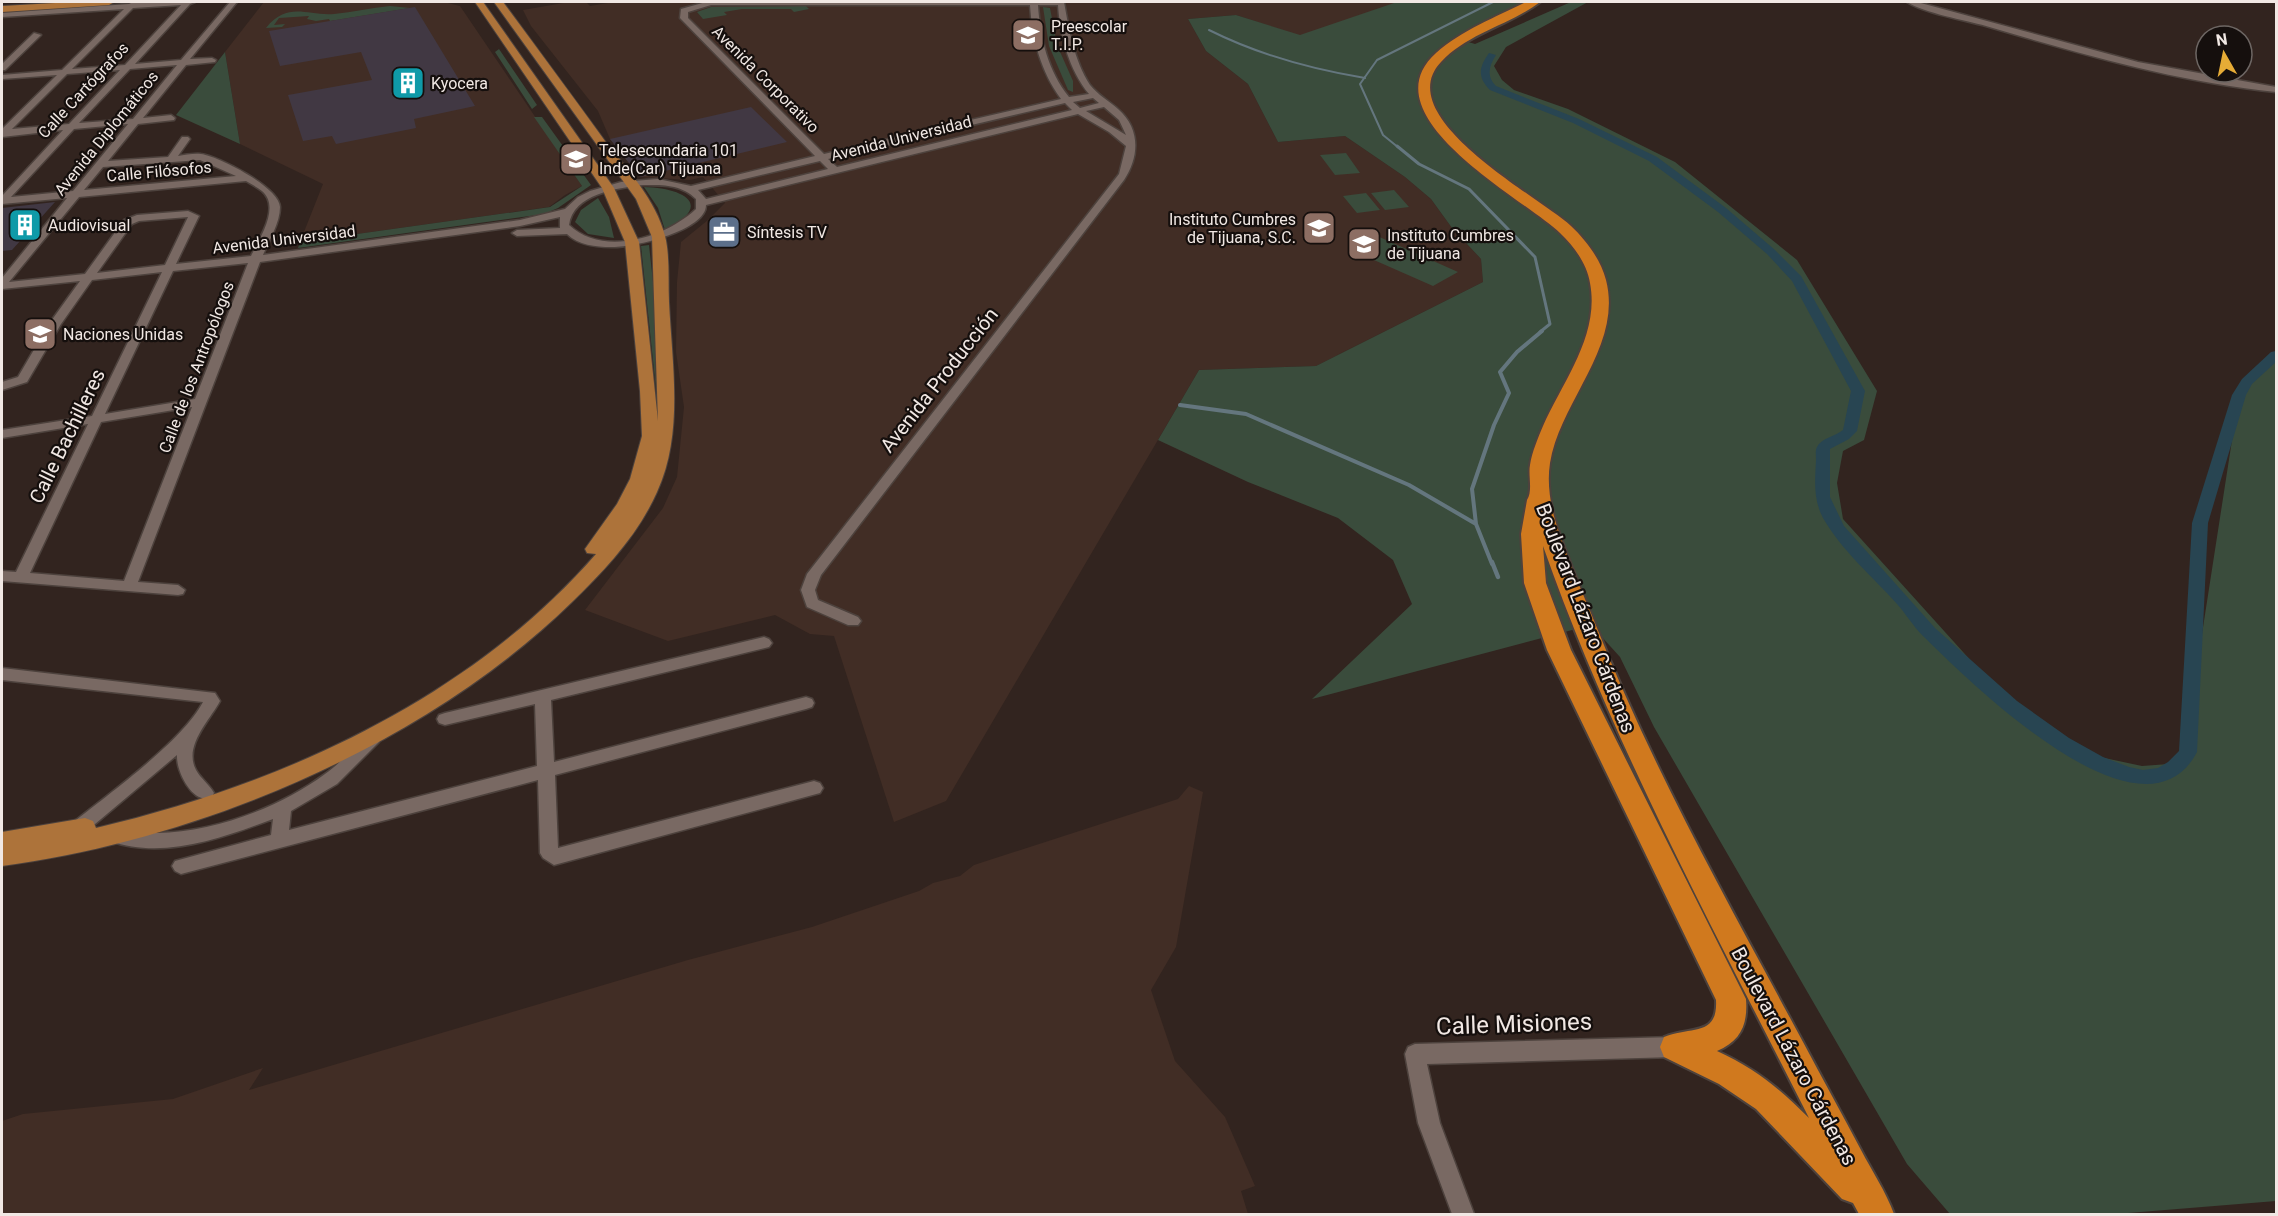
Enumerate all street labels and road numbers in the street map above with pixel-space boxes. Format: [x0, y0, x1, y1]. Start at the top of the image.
street label: Avenida Corporativo [708, 22, 823, 137]
street label: Calle Cartógrafos [34, 38, 133, 142]
street label: Avenida Diplomáticos [50, 67, 162, 199]
street label: Avenida Universidad [829, 112, 973, 165]
street label: Calle Filósofos [106, 157, 212, 186]
street label: Avenida Universidad [211, 221, 357, 258]
street label: Calle de los Antropólogos [155, 279, 238, 456]
street label: Avenida Producción [875, 303, 1003, 457]
street label: Calle Bachilleres [24, 365, 110, 507]
street label: Boulevard Lázaro Cárdenas [1531, 500, 1641, 736]
street label: Boulevard Lázaro Cárdenas [1726, 943, 1862, 1169]
street label: Calle Misiones [1436, 1007, 1592, 1041]

